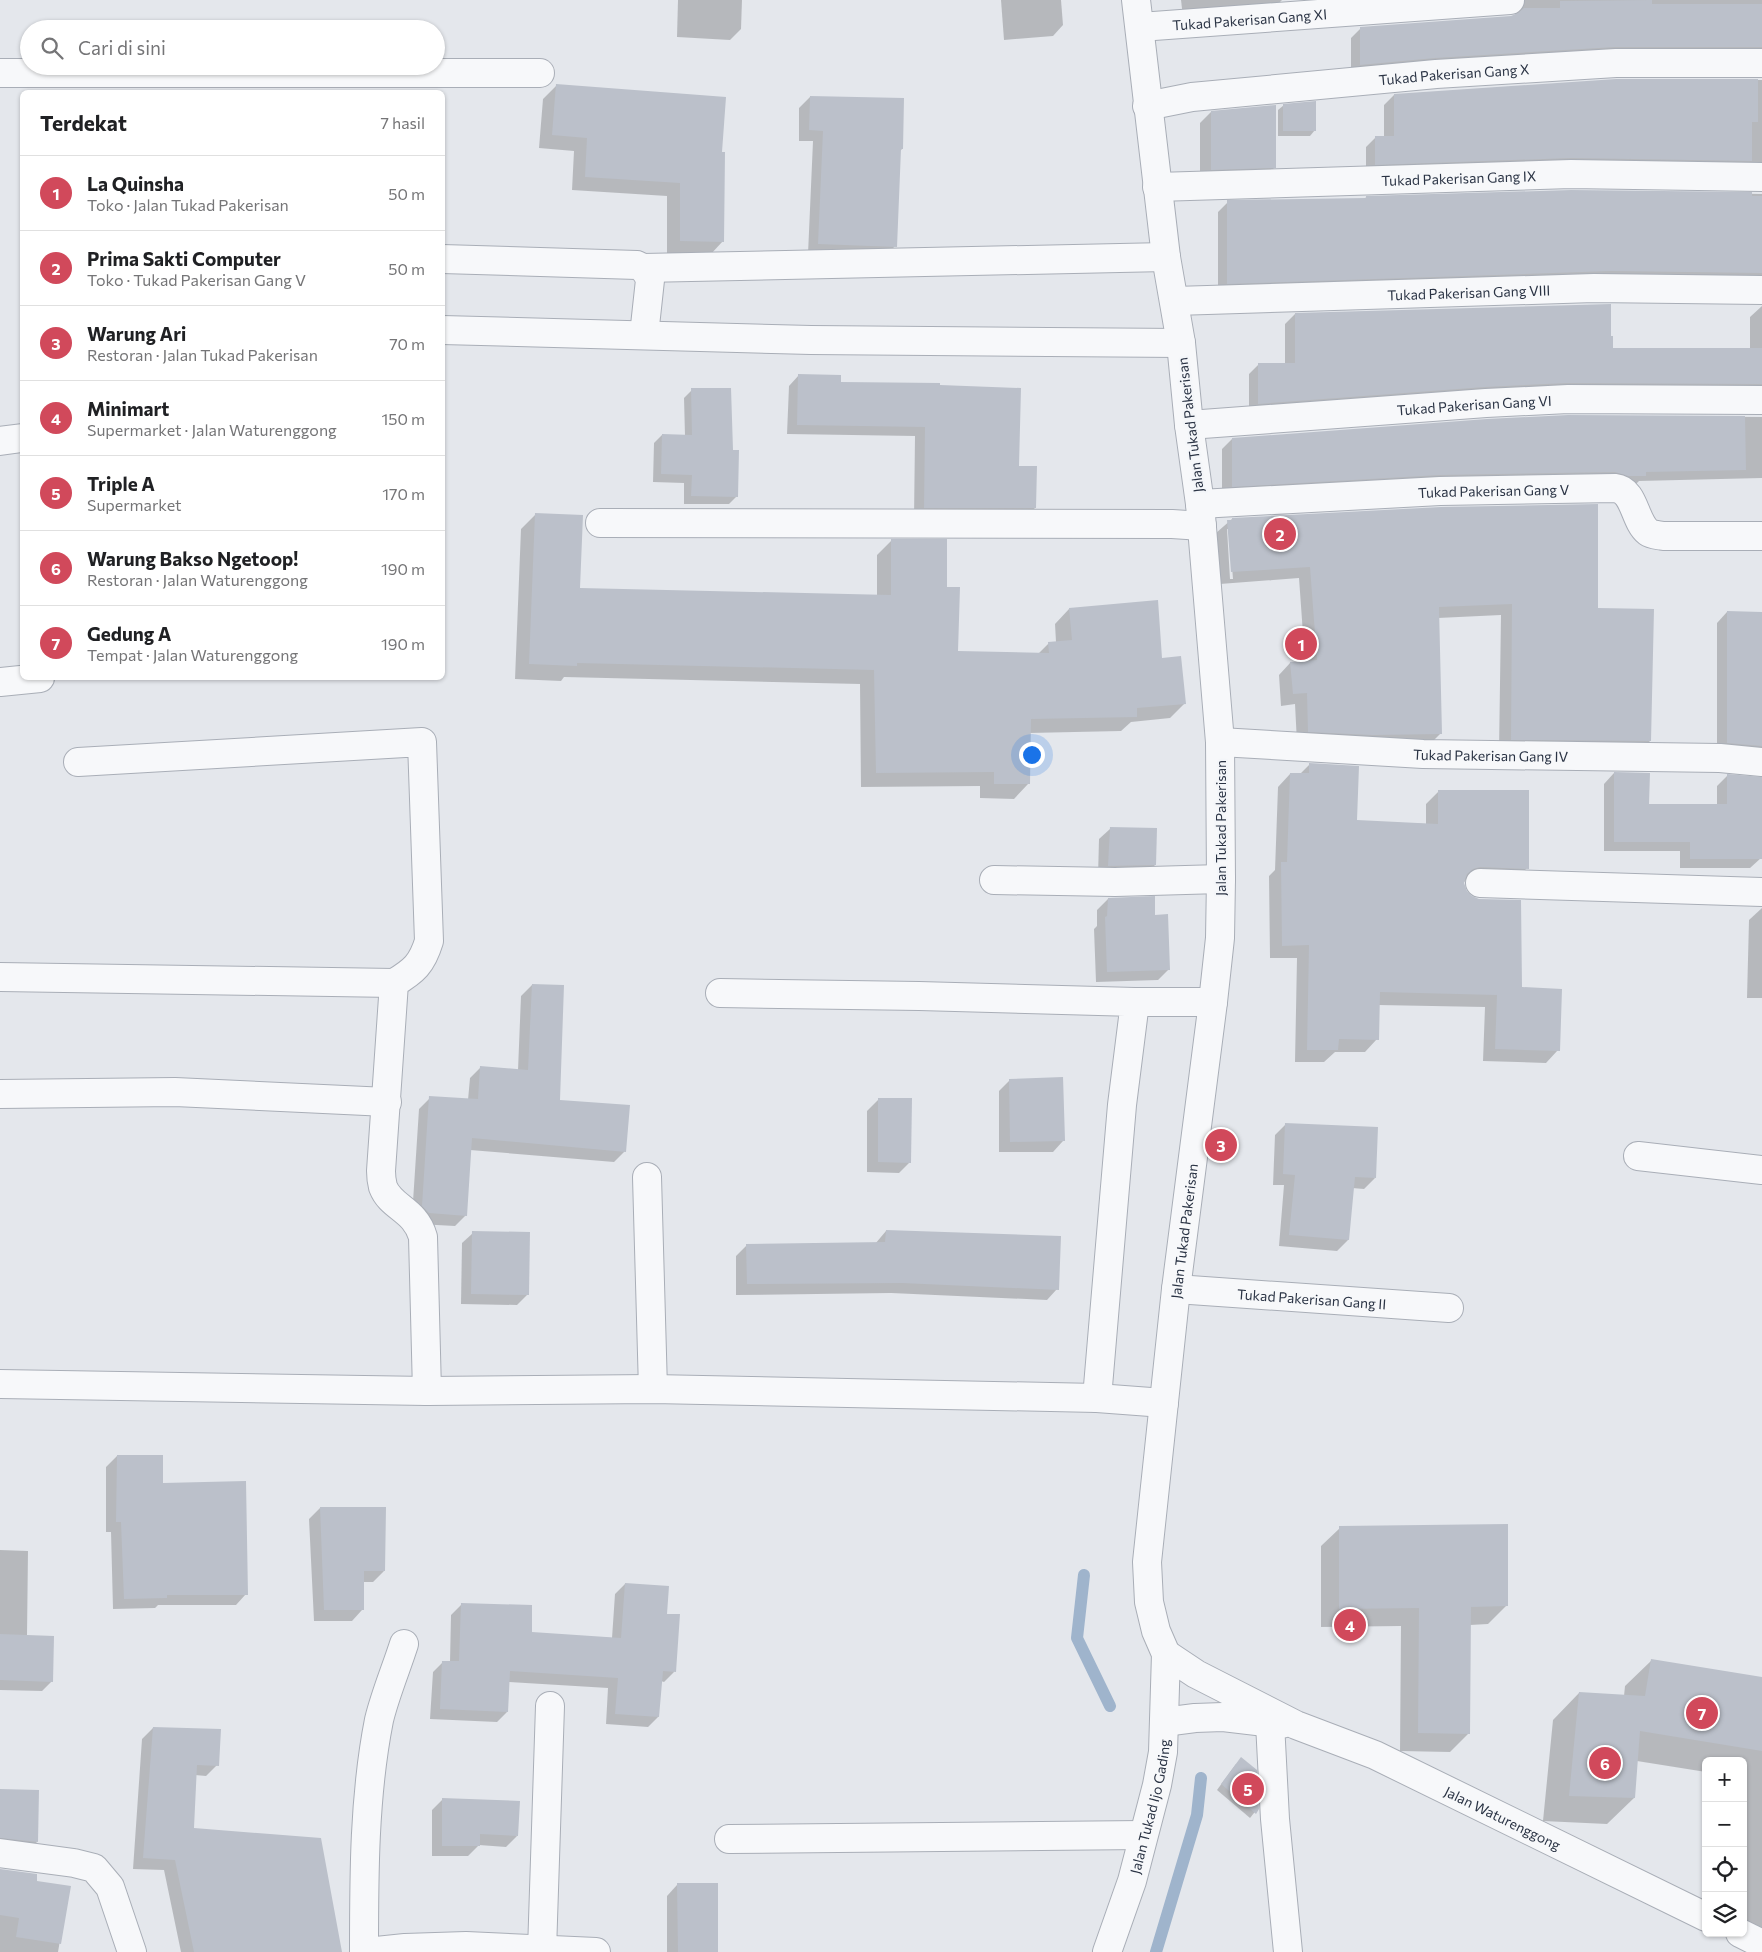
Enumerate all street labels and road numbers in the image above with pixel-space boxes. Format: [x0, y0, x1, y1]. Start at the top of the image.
street label: Tukad Pakerisan Gang XI [1172, 5, 1328, 33]
street label: Tukad Pakerisan Gang X [1378, 60, 1530, 88]
street label: Tukad Pakerisan Gang IX [1381, 167, 1537, 188]
street label: Tukad Pakerisan Gang VIII [1387, 281, 1551, 303]
street label: Jalan Tukad Pakerisan [1173, 356, 1207, 494]
street label: Tukad Pakerisan Gang VI [1396, 391, 1552, 418]
street label: Tukad Pakerisan Gang V [1418, 480, 1570, 501]
street label: Tukad Pakerisan Gang IV [1413, 745, 1569, 764]
street label: Jalan Tukad Pakerisan [1212, 760, 1229, 896]
street label: Jalan Tukad Pakerisan [1167, 1162, 1201, 1299]
street label: Tukad Pakerisan Gang II [1237, 1285, 1387, 1312]
street label: Jalan Tukad Ijo Gading [1126, 1738, 1172, 1876]
street label: Jalan Waturenggong [1442, 1782, 1564, 1853]

